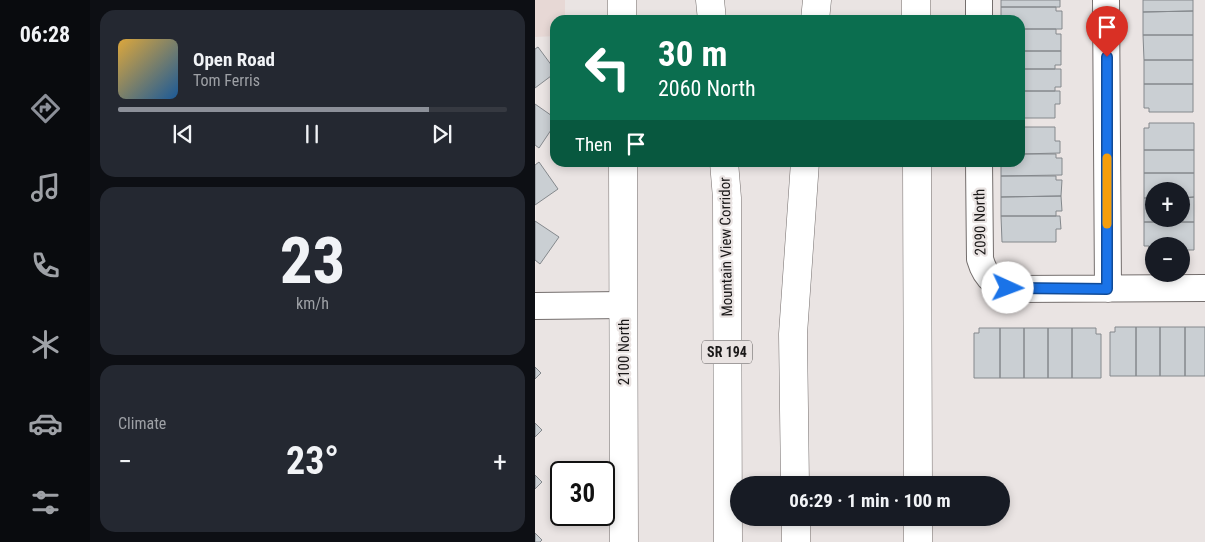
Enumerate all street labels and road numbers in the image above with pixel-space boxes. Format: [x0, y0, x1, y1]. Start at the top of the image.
street label: Mountain View Corridor [716, 177, 736, 317]
street label: 2090 North [970, 189, 990, 255]
street label: 2100 North [615, 319, 633, 385]
road number: SR 194 [702, 341, 752, 364]

